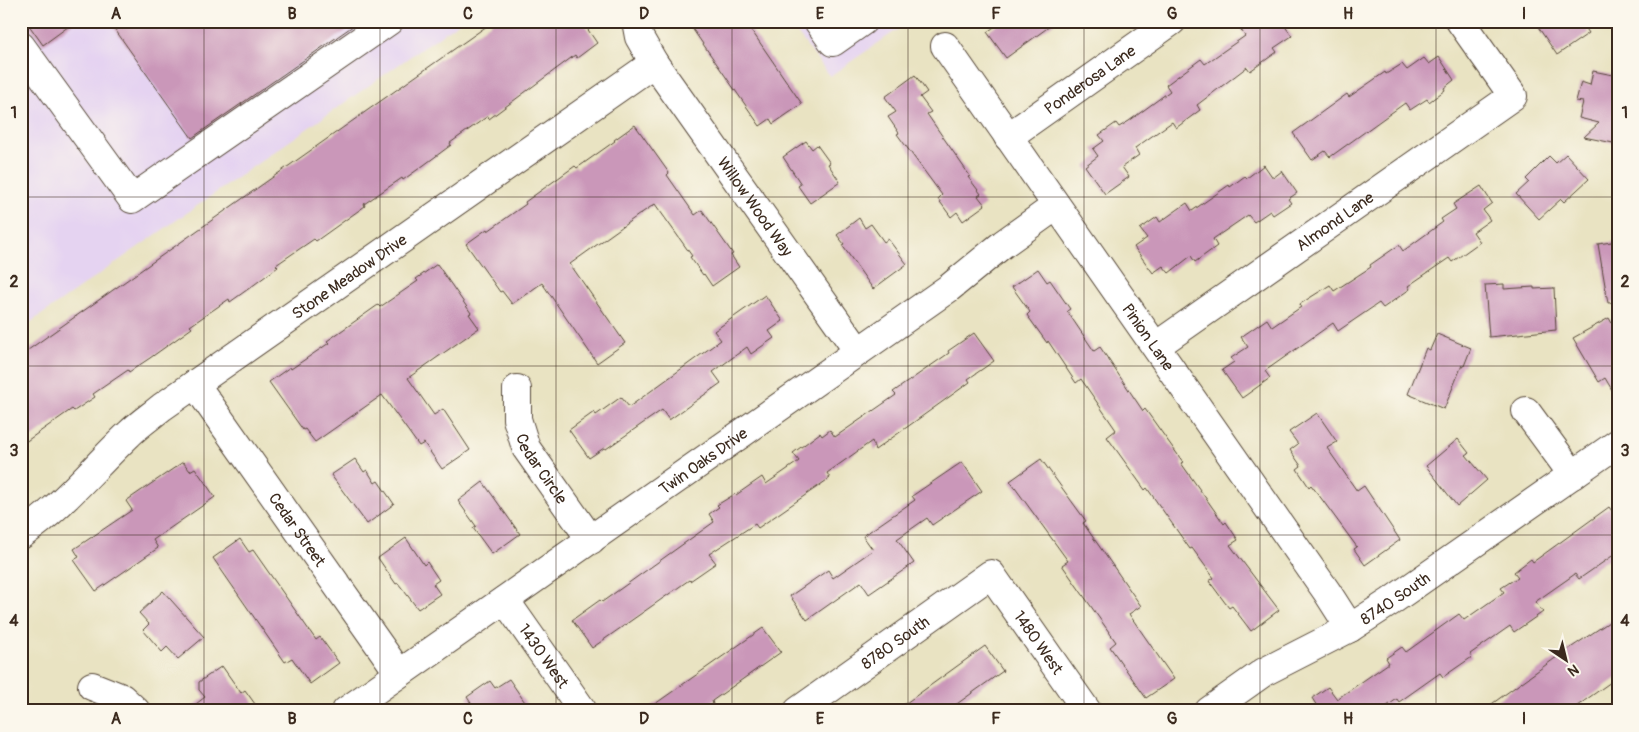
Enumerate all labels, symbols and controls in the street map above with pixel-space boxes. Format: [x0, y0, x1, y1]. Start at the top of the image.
text: A [111, 4, 122, 24]
text: B [287, 4, 297, 24]
text: C [463, 4, 473, 24]
text: D [639, 4, 649, 24]
text: E [816, 4, 825, 24]
text: F [991, 4, 1001, 24]
text: G [1167, 4, 1178, 24]
text: H [1343, 4, 1353, 24]
text: I [1522, 4, 1526, 24]
street label: Ponderosa Lane [1041, 41, 1140, 119]
text: 1 [11, 103, 17, 123]
text: 1 [1622, 103, 1628, 123]
street label: Willow Wood Way [713, 153, 797, 261]
street label: Almond Lane [1292, 188, 1378, 256]
street label: Stone Meadow Drive [288, 230, 411, 324]
text: 2 [10, 272, 19, 292]
text: 2 [1621, 272, 1630, 292]
street label: Pinion Lane [1117, 300, 1178, 375]
street label: Twin Oaks Drive [655, 423, 752, 499]
street label: Cedar Circle [511, 431, 571, 508]
text: 3 [10, 441, 19, 461]
text: 3 [1621, 441, 1630, 461]
street label: Cedar Street [264, 489, 330, 571]
street label: 8740 South [1357, 568, 1434, 630]
street label: 1480 West [1009, 607, 1068, 679]
text: 4 [9, 611, 19, 631]
text: 4 [1620, 611, 1630, 631]
street label: 8780 South [858, 612, 934, 674]
street label: 1430 West [514, 620, 573, 693]
north arrow [1542, 634, 1592, 684]
text: N [1564, 661, 1582, 680]
text: A [111, 709, 122, 729]
text: B [287, 709, 297, 729]
text: C [463, 709, 473, 729]
text: D [639, 709, 649, 729]
text: E [816, 709, 825, 729]
text: F [991, 709, 1001, 729]
text: G [1167, 709, 1178, 729]
text: H [1343, 709, 1353, 729]
text: I [1522, 709, 1526, 729]

